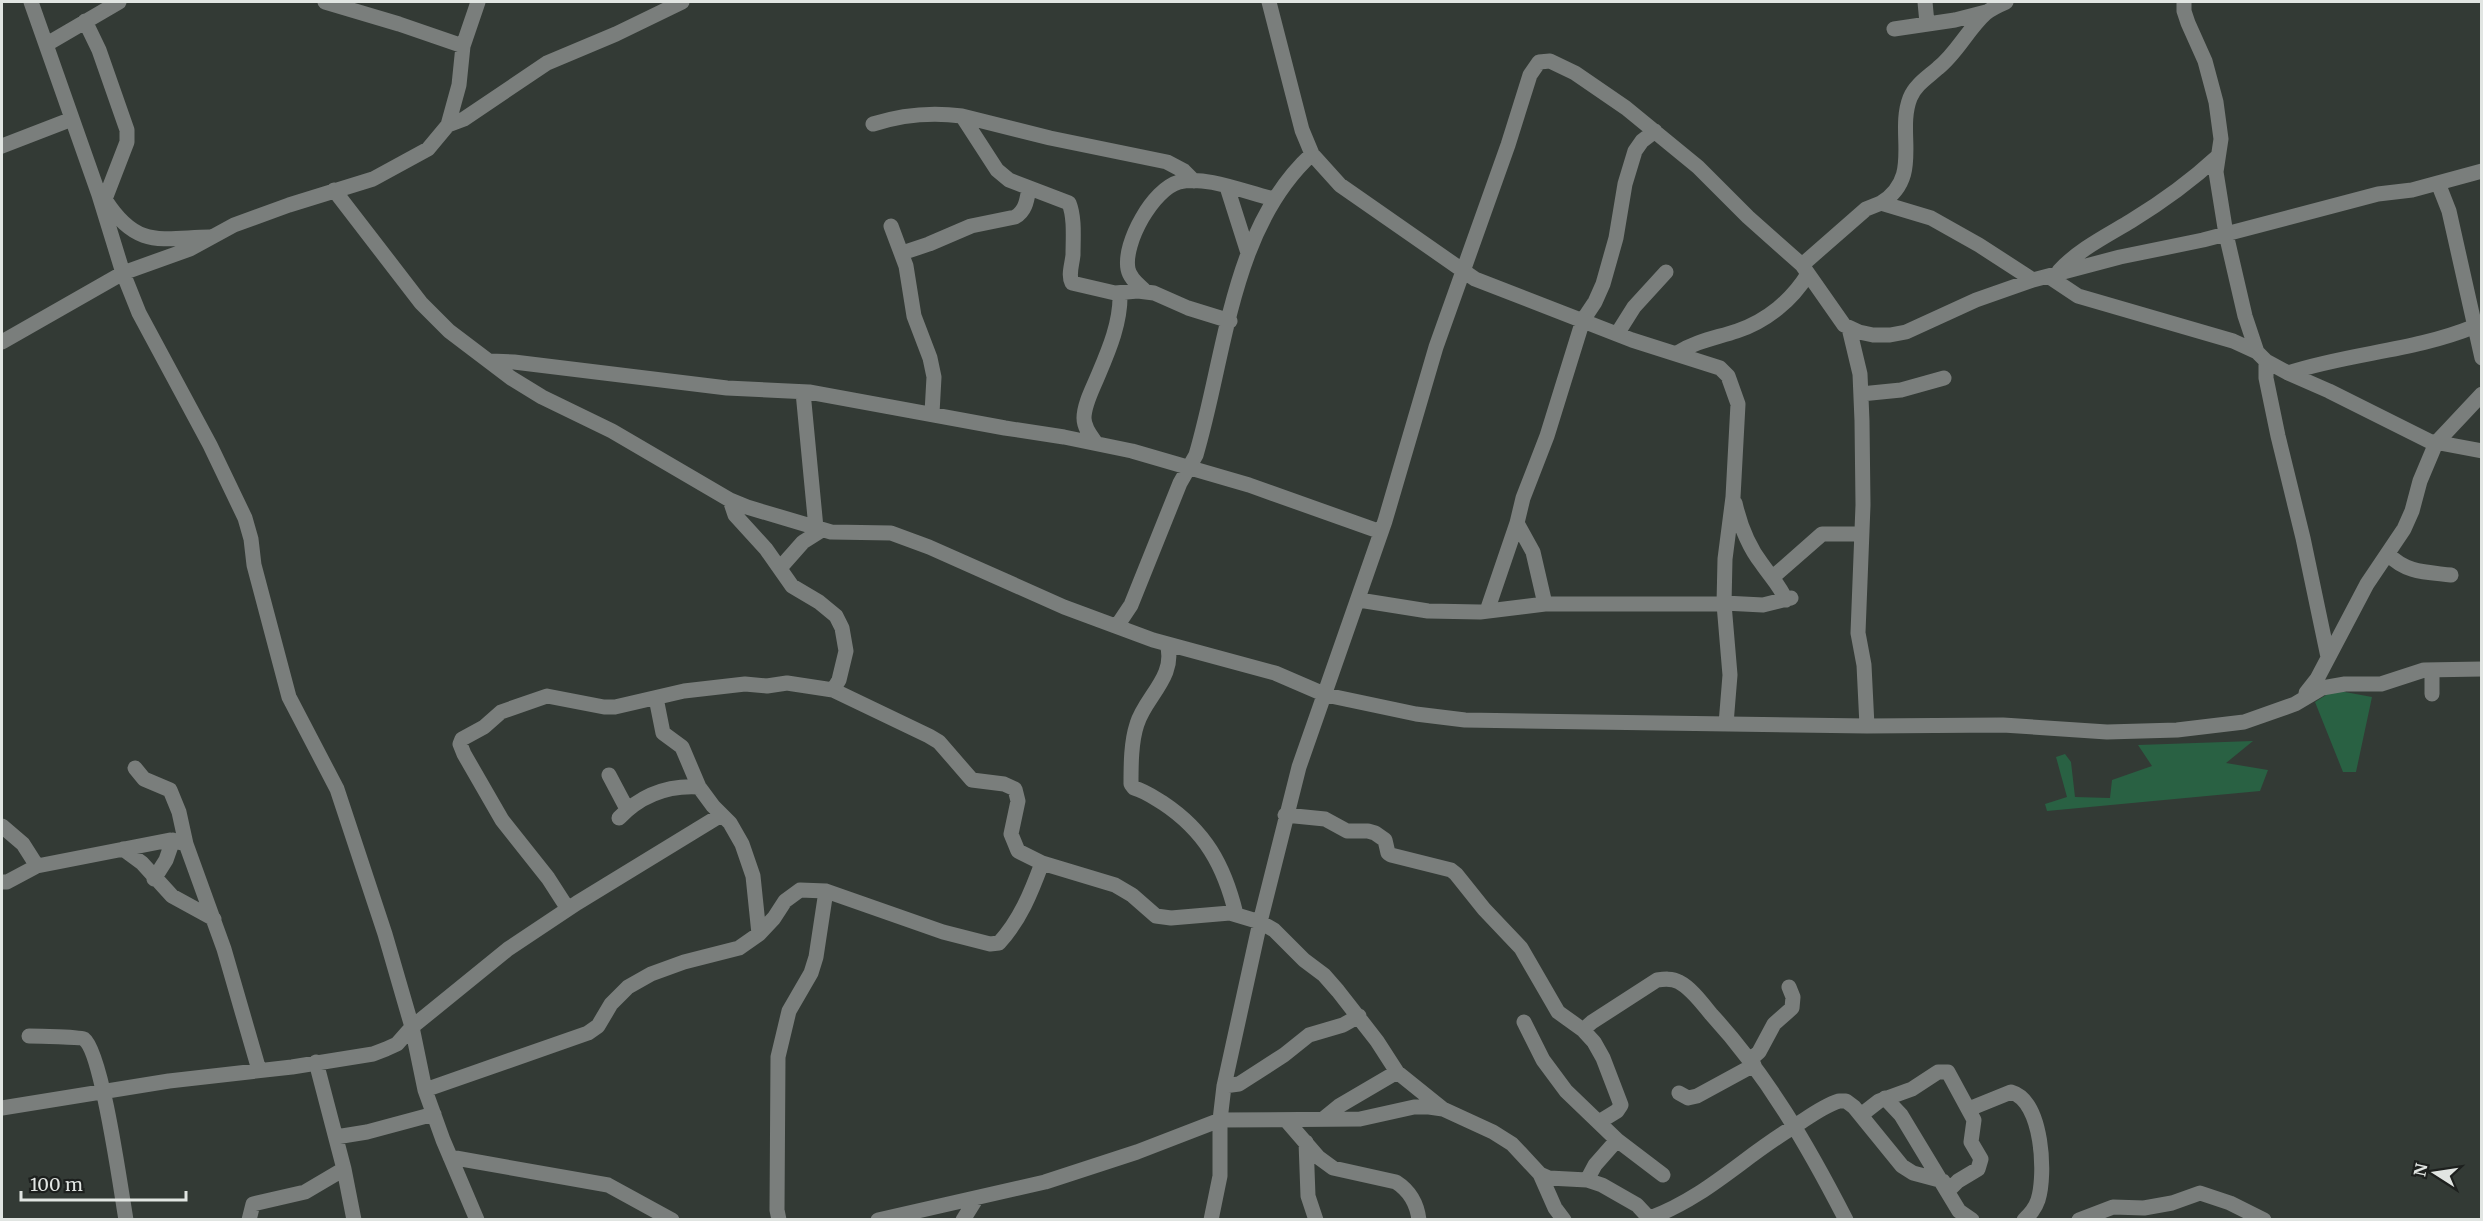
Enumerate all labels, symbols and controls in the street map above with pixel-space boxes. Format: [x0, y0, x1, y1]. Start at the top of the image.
north arrow [2405, 1143, 2465, 1203]
text: N [2409, 1161, 2431, 1178]
scale bar [21, 1164, 186, 1202]
text: 100 m [30, 1173, 83, 1196]

